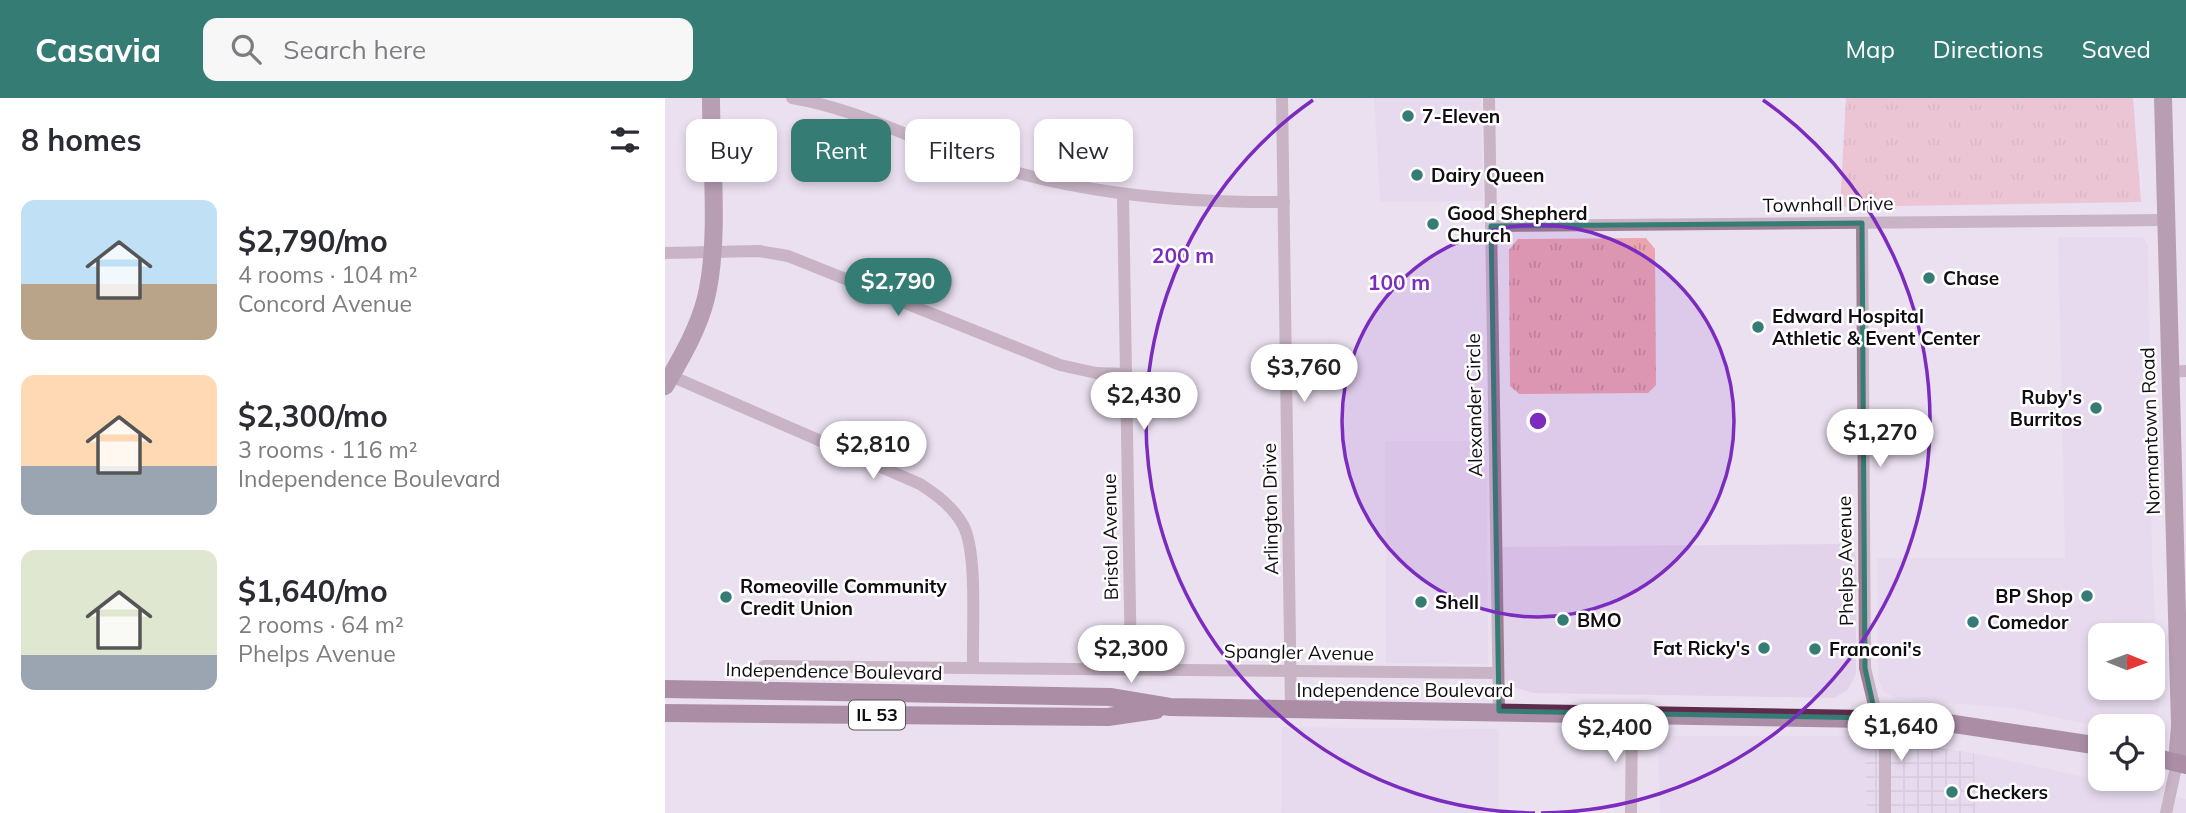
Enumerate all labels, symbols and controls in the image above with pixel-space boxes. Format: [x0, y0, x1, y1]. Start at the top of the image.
search box [203, 18, 693, 81]
text: Casavia [35, 29, 161, 70]
icon: search [227, 30, 265, 68]
text: Search here [283, 33, 426, 66]
text: Map [1845, 34, 1895, 64]
text: Directions [1933, 34, 2044, 64]
text: Saved [2082, 34, 2151, 64]
place label: 7-Eleven [1422, 104, 1500, 128]
marker: 7-Eleven [1400, 108, 1416, 124]
chip: Buy [686, 119, 777, 182]
chip: Rent [791, 119, 891, 182]
chip: Filters [905, 119, 1020, 182]
chip: New [1034, 119, 1133, 182]
text: 8 homes [21, 121, 142, 159]
icon: filters [606, 121, 644, 159]
place label: Dairy Queen [1431, 163, 1544, 187]
marker: Dairy Queen [1409, 167, 1425, 183]
street label: Townhall Drive [1762, 191, 1894, 217]
place label: Good Shepherd Church [1447, 201, 1587, 247]
marker: Good Shepherd Church [1425, 216, 1441, 232]
text: $2,790/mo [238, 222, 388, 260]
icon: home [77, 228, 161, 312]
text: 200 m [1152, 242, 1214, 268]
pin: $2,790 [841, 258, 955, 318]
text: 4 rooms · 104 m² [238, 260, 418, 289]
text: $2,790 [861, 266, 935, 295]
place label: Chase [1943, 266, 1999, 290]
text: 100 m [1368, 269, 1430, 295]
marker: Chase [1921, 270, 1937, 286]
text: Concord Avenue [238, 289, 412, 318]
place label: Edward Hospital Athletic & Event Center [1772, 304, 1980, 350]
marker: Edward Hospital Athletic & Event Center [1750, 319, 1766, 335]
street label: Alexander Circle [1461, 333, 1487, 477]
pin: $3,760 [1247, 344, 1361, 404]
street label: Normantown Road [2135, 347, 2165, 515]
text: $3,760 [1267, 352, 1341, 381]
pin: $2,430 [1087, 372, 1201, 432]
text: $2,430 [1107, 380, 1181, 409]
place label: Ruby's Burritos [2010, 385, 2082, 431]
text: $2,300/mo [238, 397, 388, 435]
marker: Ruby's Burritos [2088, 400, 2104, 416]
icon: home [77, 403, 161, 487]
centre of rings [1526, 409, 1550, 433]
pin: $1,270 [1823, 410, 1937, 469]
text: $1,270 [1843, 417, 1917, 446]
pin: $2,810 [816, 422, 930, 481]
text: $2,810 [836, 429, 910, 458]
text: 3 rooms · 116 m² [238, 435, 418, 464]
street label: Arlington Drive [1257, 443, 1283, 575]
text: Independence Boulevard [238, 464, 501, 493]
street label: Bristol Avenue [1097, 473, 1123, 601]
street label: Phelps Avenue [1832, 496, 1858, 626]
text: $1,640/mo [238, 572, 388, 610]
place label: Romeoville Community Credit Union [740, 574, 948, 620]
icon: home [77, 578, 161, 662]
place label: BP Shop [1995, 584, 2073, 608]
marker: BP Shop [2079, 588, 2095, 604]
marker: Romeoville Community Credit Union [718, 589, 734, 605]
place label: Shell [1435, 590, 1479, 614]
marker: Shell [1413, 594, 1429, 610]
place label: BMO [1577, 608, 1622, 632]
text: 2 rooms · 64 m² [238, 610, 404, 639]
place label: Comedor [1987, 610, 2069, 634]
marker: BMO [1555, 612, 1571, 628]
marker: Comedor [1965, 614, 1981, 630]
north arrow [2088, 623, 2165, 700]
map controls [2088, 623, 2165, 791]
pin: $2,300 [1074, 626, 1188, 685]
text: $2,300 [1094, 633, 1168, 662]
place label: Fat Ricky's [1653, 636, 1750, 660]
place label: Franconi's [1829, 637, 1921, 661]
text: Phelps Avenue [238, 639, 396, 668]
street label: Spangler Avenue [1224, 639, 1374, 665]
marker: Fat Ricky's [1756, 640, 1772, 656]
marker: Franconi's [1807, 641, 1823, 657]
street label: Independence Boulevard [725, 657, 943, 685]
street label: Independence Boulevard [1297, 678, 1513, 702]
road number: IL 53 [849, 700, 905, 730]
pin: $2,400 [1558, 704, 1672, 764]
pin: $1,640 [1844, 704, 1958, 763]
text: $1,640 [1864, 711, 1938, 740]
text: $2,400 [1578, 712, 1652, 741]
button: locate [2088, 714, 2165, 791]
place label: Checkers [1966, 780, 2048, 804]
marker: Checkers [1944, 784, 1960, 800]

